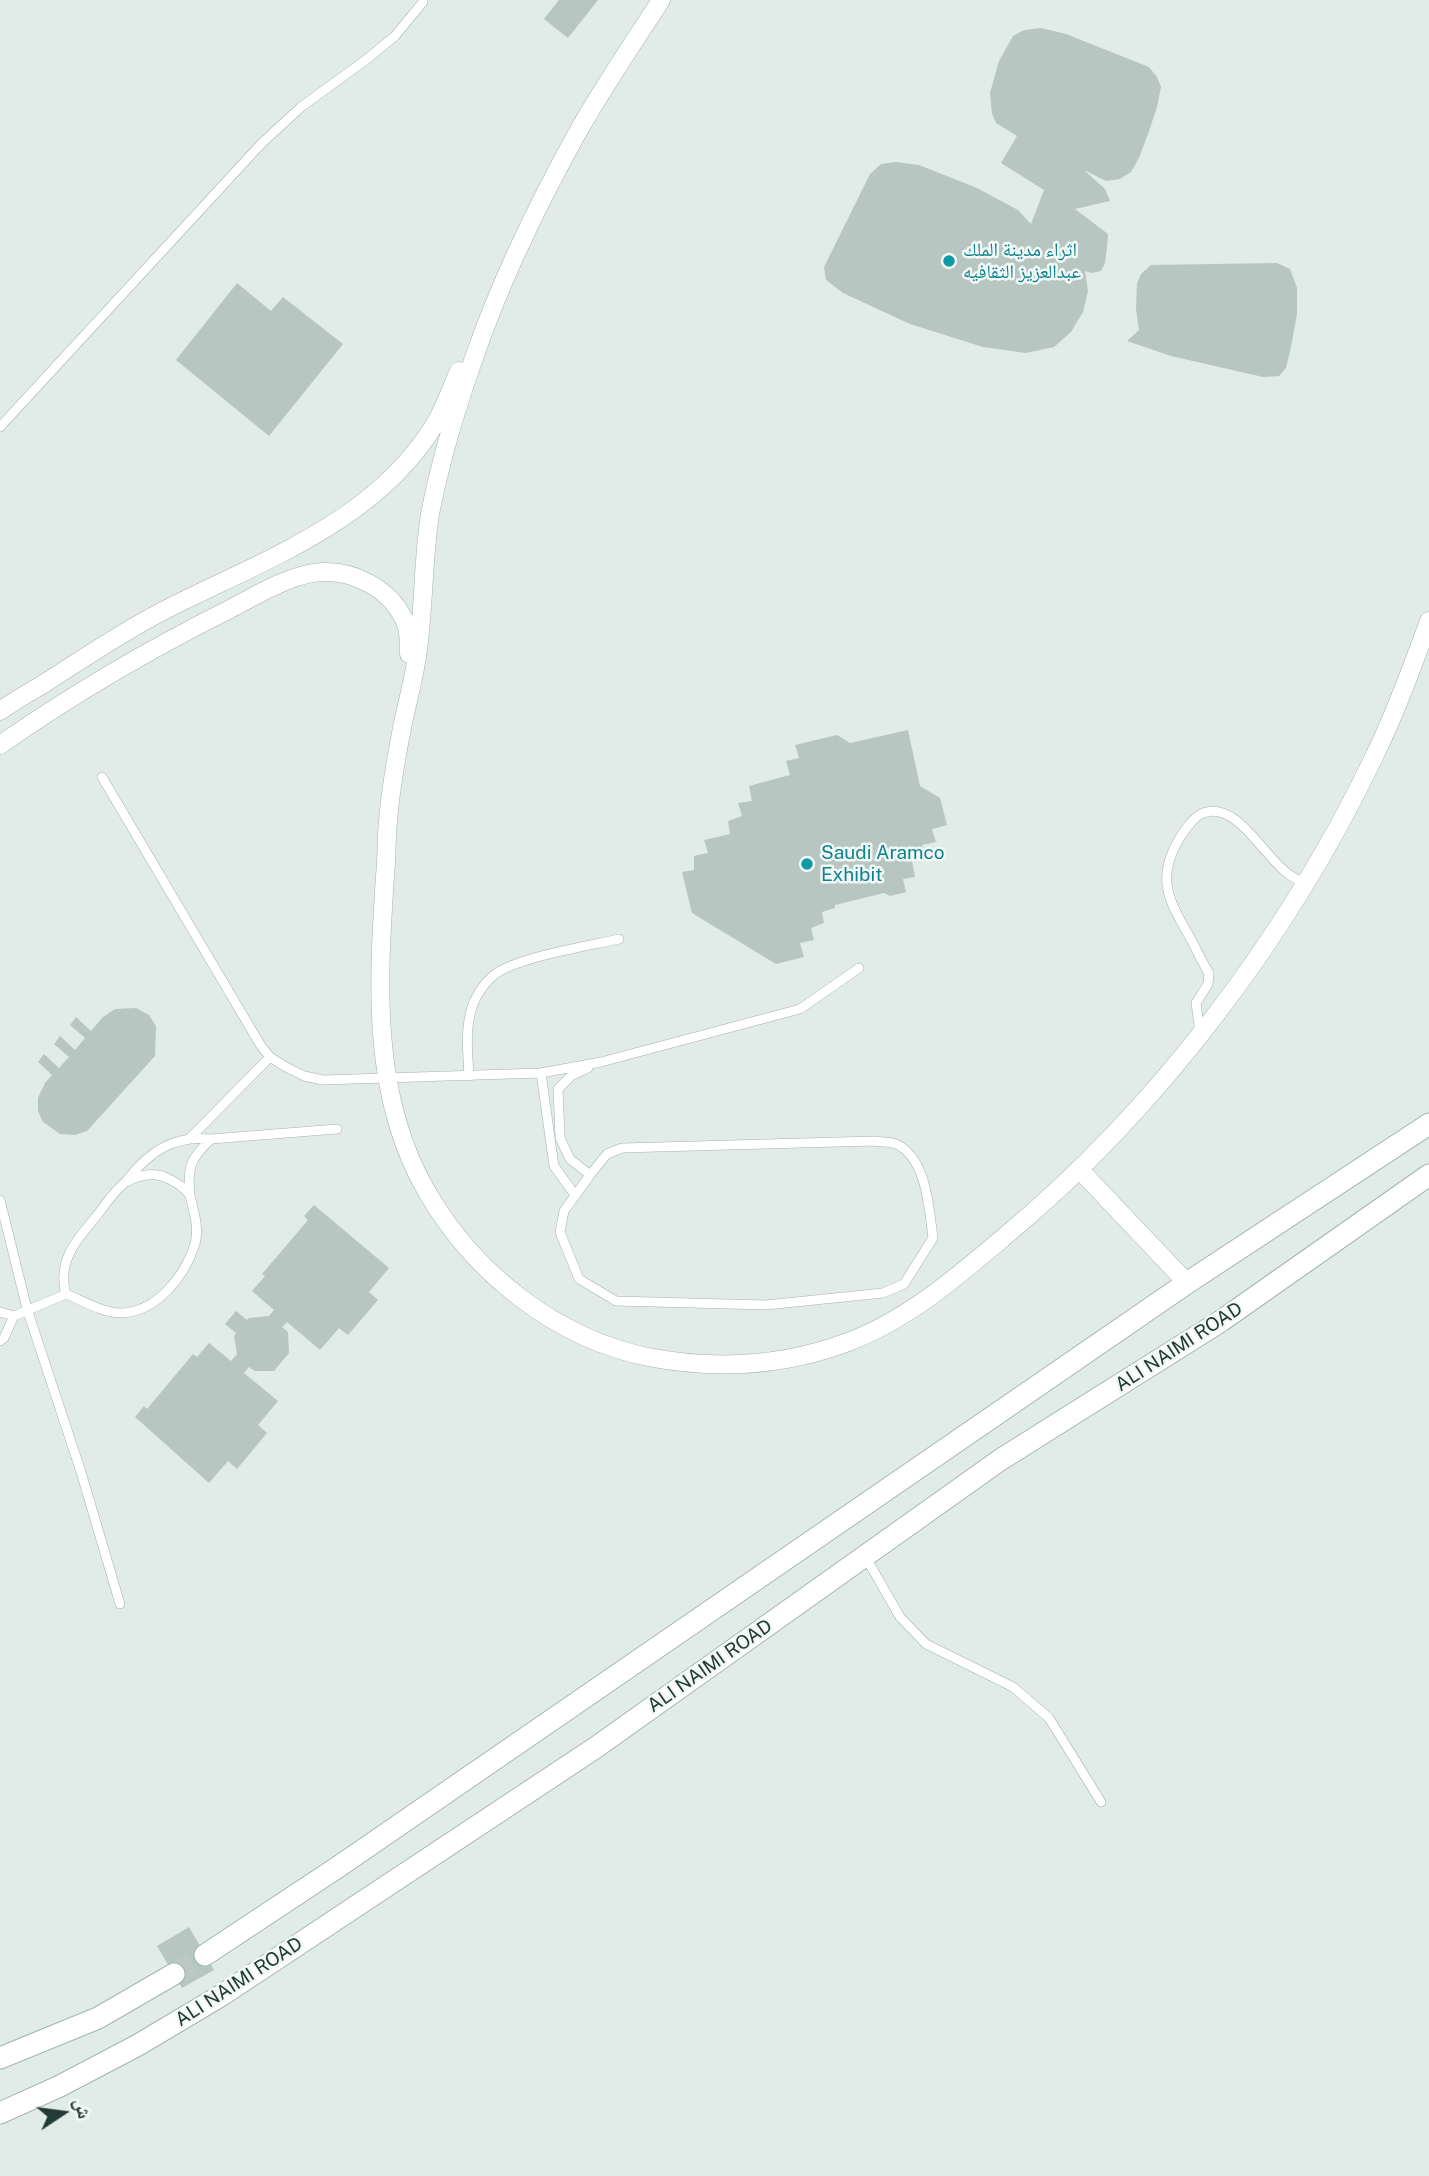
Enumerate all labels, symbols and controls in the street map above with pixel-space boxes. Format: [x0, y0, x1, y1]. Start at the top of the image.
place label: اثراء مدينة الملك عبدالعزيز الثقافيه [963, 239, 1081, 283]
marker: اثراء مدينة الملك عبدالعزيز الثقافيه [941, 253, 957, 269]
place label: Saudi Aramco Exhibit [821, 842, 945, 886]
marker: Saudi Aramco Exhibit [799, 856, 815, 872]
street label: ALI NAIMI ROAD [1111, 1297, 1247, 1397]
street label: ALI NAIMI ROAD [643, 1614, 777, 1718]
street label: ALI NAIMI ROAD [171, 1932, 307, 2032]
north arrow [28, 2078, 98, 2148]
text: ش [70, 2096, 96, 2121]

